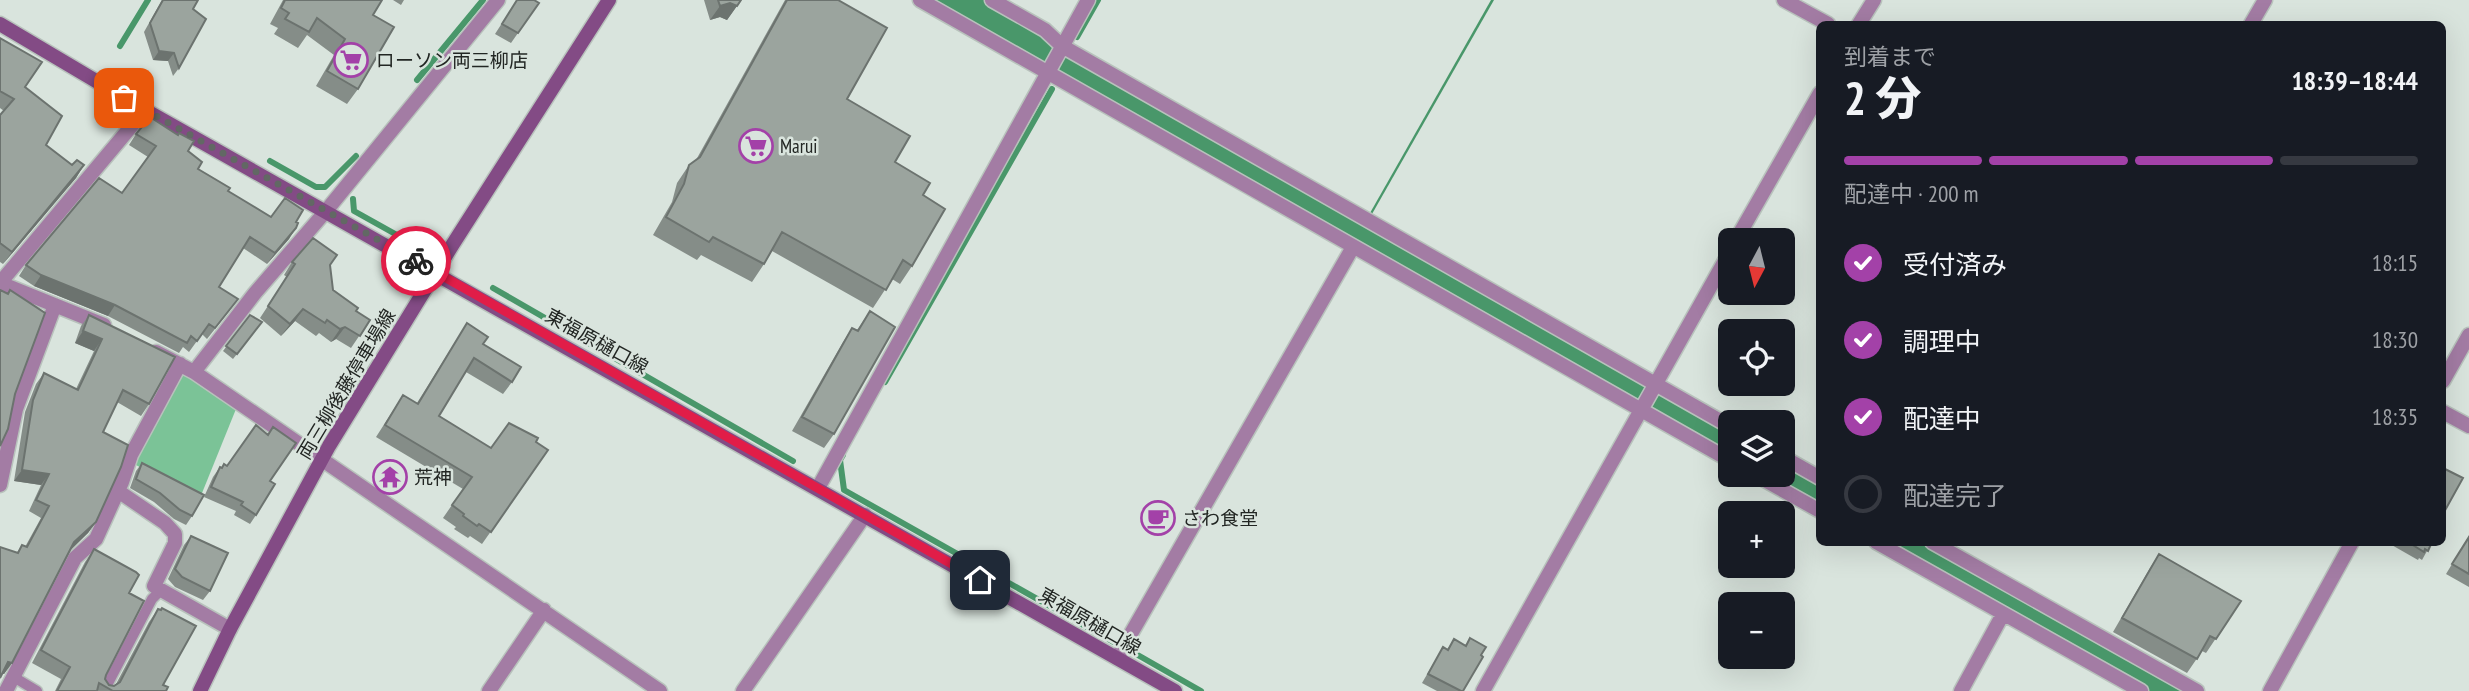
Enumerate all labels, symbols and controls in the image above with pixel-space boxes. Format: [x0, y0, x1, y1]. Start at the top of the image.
supermarket icon: ローソン両三柳店 [332, 41, 370, 79]
text: 到着まで [1844, 42, 1936, 71]
place label: ローソン両三柳店 [376, 48, 528, 72]
text: 18:39–18:44 [2291, 64, 2418, 97]
pin [94, 68, 154, 128]
text: 2 分 [1844, 68, 1921, 128]
icon: bag [105, 79, 143, 117]
supermarket icon: Marui [737, 127, 775, 165]
place label: Marui [780, 134, 817, 158]
text: 配達中 · 200 m [1844, 179, 1979, 208]
courier [381, 226, 451, 296]
north arrow [1718, 228, 1796, 304]
map controls [1718, 228, 1795, 669]
icon: bike [397, 242, 435, 280]
icon: check [1844, 244, 1882, 282]
text: 受付済み [1903, 248, 2007, 281]
text: 18:15 [2372, 248, 2418, 277]
street label: 東福原樋口線 [541, 303, 653, 379]
street label: 両三柳後藤停車場線 [292, 305, 400, 463]
button: locate [1718, 319, 1795, 396]
icon: check [1844, 321, 1882, 359]
text: 調理中 [1903, 325, 1981, 358]
text: 18:30 [2372, 325, 2418, 354]
icon: check [1844, 398, 1882, 436]
text: 配達中 [1903, 402, 1981, 435]
text: 18:35 [2372, 402, 2418, 431]
button: layers [1718, 410, 1795, 487]
temple icon: 荒神 [371, 458, 409, 496]
place label: 荒神 [414, 465, 452, 489]
text: 配達完了 [1903, 479, 2007, 512]
cafe icon: さわ食堂 [1139, 499, 1177, 537]
button: + [1718, 501, 1795, 578]
place label: さわ食堂 [1182, 506, 1258, 530]
pin [950, 550, 1010, 610]
icon: home [961, 561, 999, 599]
street label: 東福原樋口線 [1035, 582, 1145, 660]
button: − [1718, 592, 1795, 669]

